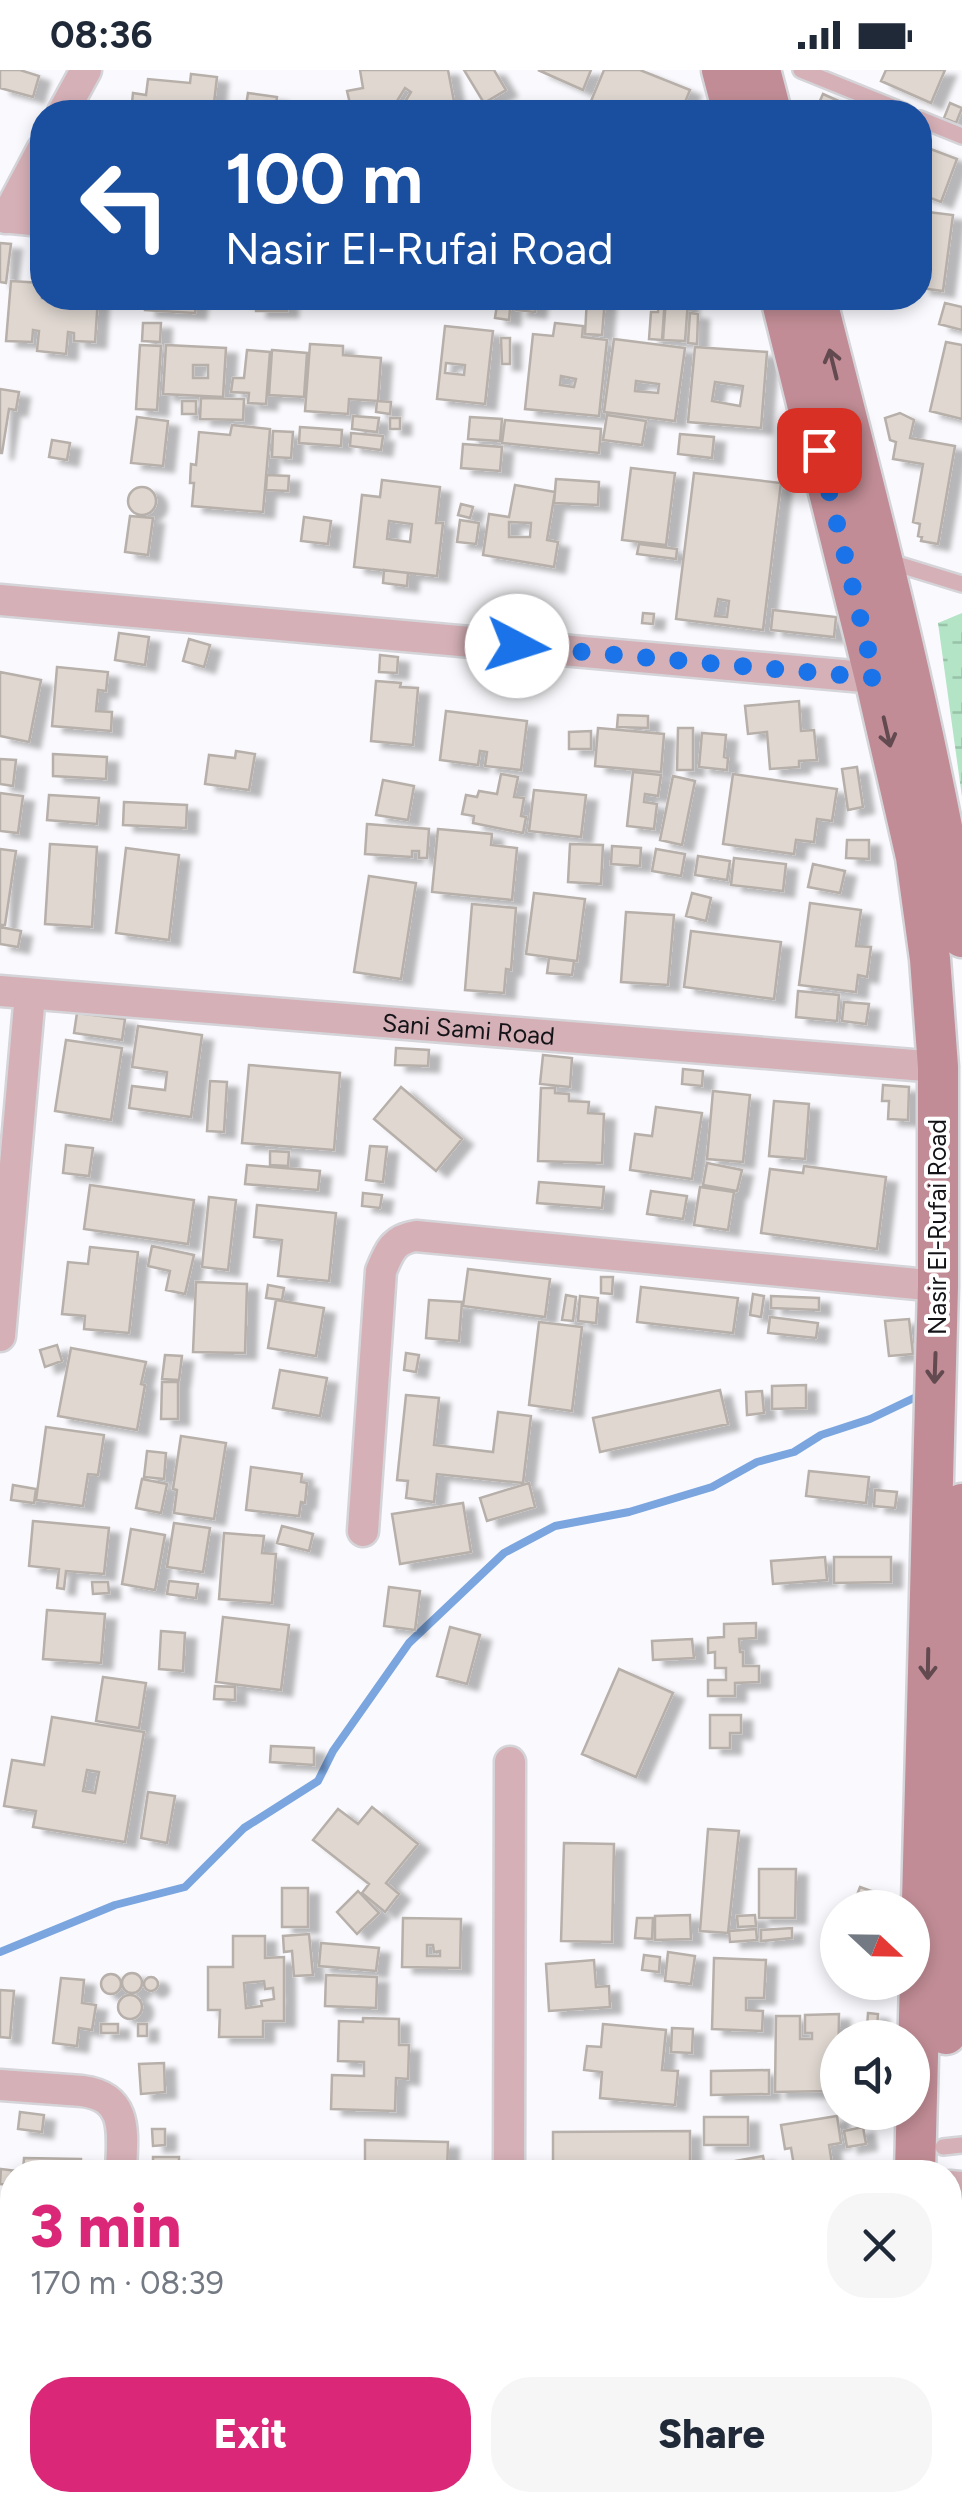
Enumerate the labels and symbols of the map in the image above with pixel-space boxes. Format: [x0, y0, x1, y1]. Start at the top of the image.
one-way arrow [822, 349, 841, 380]
pin [777, 408, 862, 493]
position arrow [465, 594, 569, 698]
one-way arrow [879, 715, 897, 747]
street label: Sani Sami Road [381, 1007, 556, 1051]
street label: Nasir El-Rufai Road [922, 1119, 952, 1335]
one-way arrow [926, 1351, 945, 1383]
one-way arrow [918, 1647, 937, 1679]
north arrow [820, 1890, 930, 2000]

